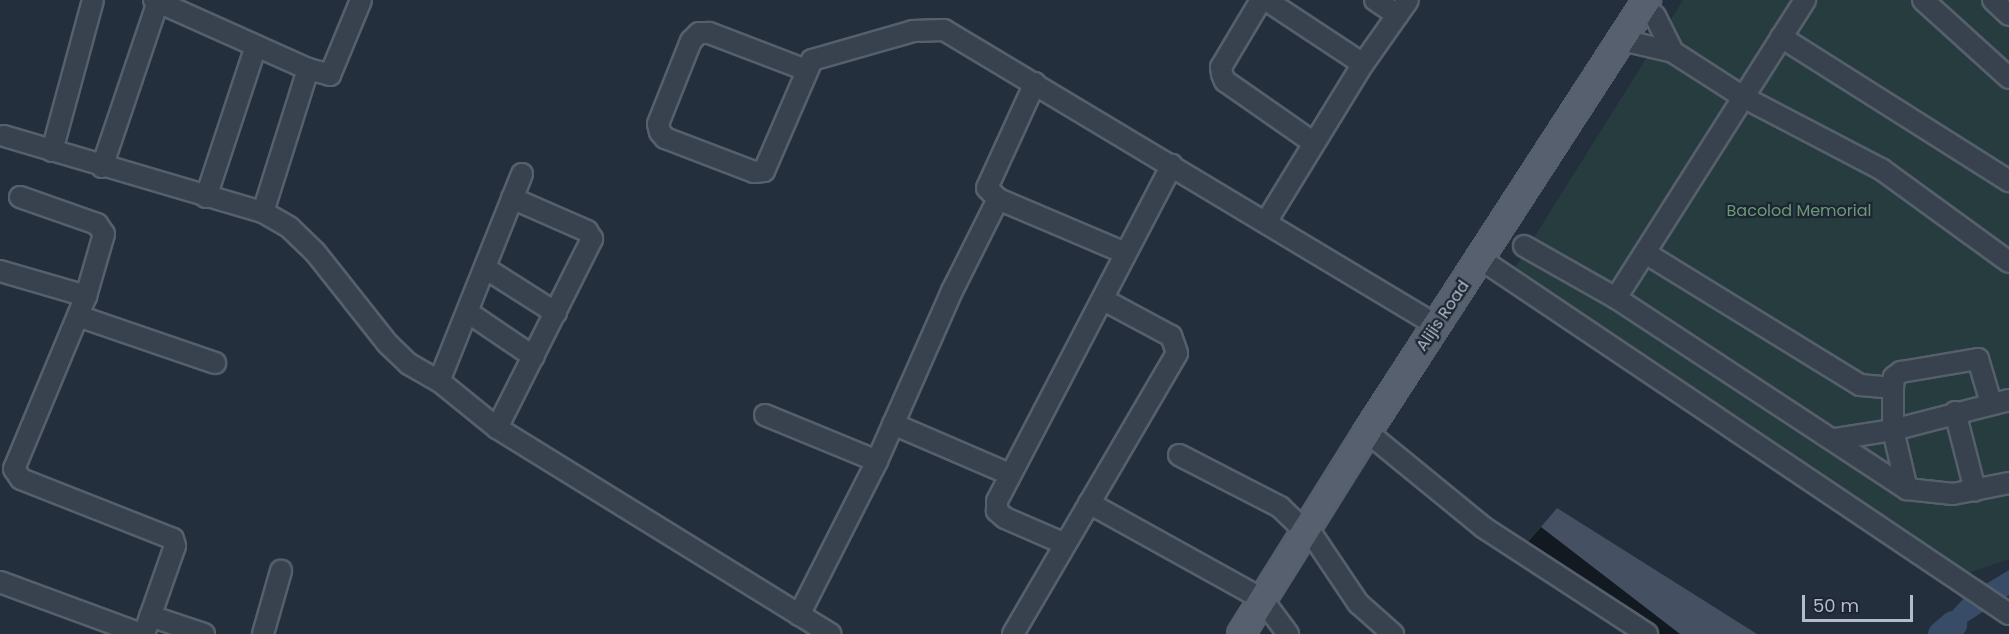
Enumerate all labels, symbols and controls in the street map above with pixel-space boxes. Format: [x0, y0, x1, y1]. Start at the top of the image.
park label: Bacolod Memorial [1727, 201, 1871, 221]
street label: Alijis Road [1412, 277, 1474, 355]
scale bar [1805, 583, 1916, 621]
text: 50 m [1813, 593, 1859, 618]

